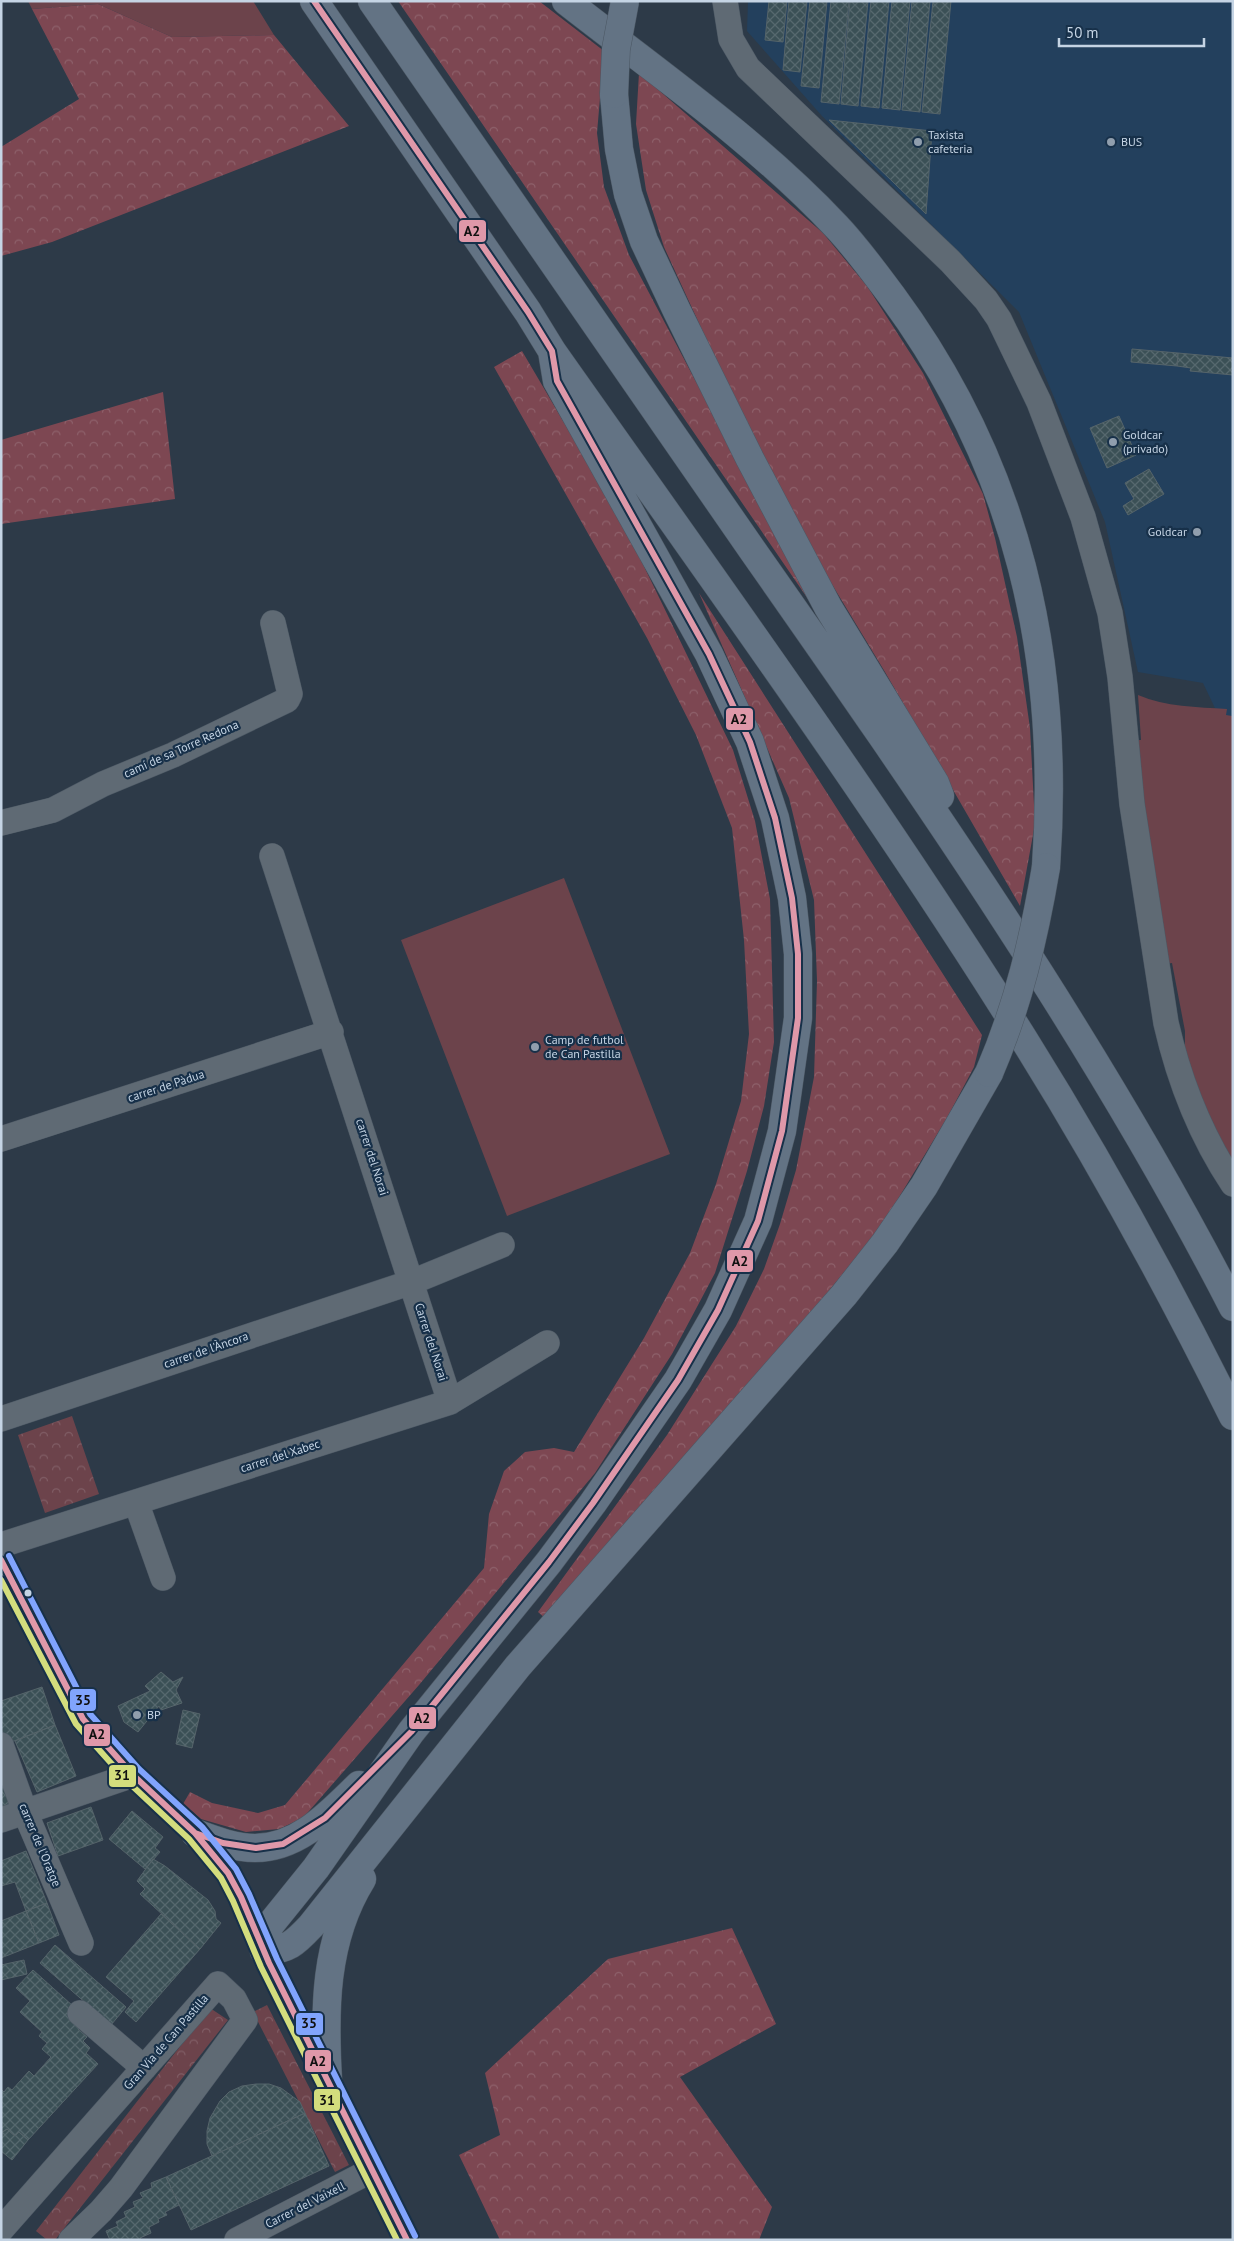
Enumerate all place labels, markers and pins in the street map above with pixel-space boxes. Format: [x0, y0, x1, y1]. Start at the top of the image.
place label: Taxista cafeteria [928, 127, 972, 156]
place label: BUS [1121, 134, 1142, 149]
marker: Taxista cafeteria [912, 136, 924, 148]
marker: BUS [1105, 136, 1117, 148]
place label: Goldcar (privado) [1123, 427, 1168, 456]
marker: Goldcar (privado) [1107, 436, 1119, 448]
place label: Goldcar [1148, 524, 1187, 539]
marker: Goldcar [1191, 526, 1203, 538]
place label: Camp de futbol de Can Pastilla [545, 1032, 624, 1061]
marker: Camp de futbol de Can Pastilla [529, 1041, 541, 1053]
unlabelled marker [23, 1588, 33, 1598]
place label: BP [147, 1707, 161, 1722]
marker: BP [131, 1709, 143, 1721]

